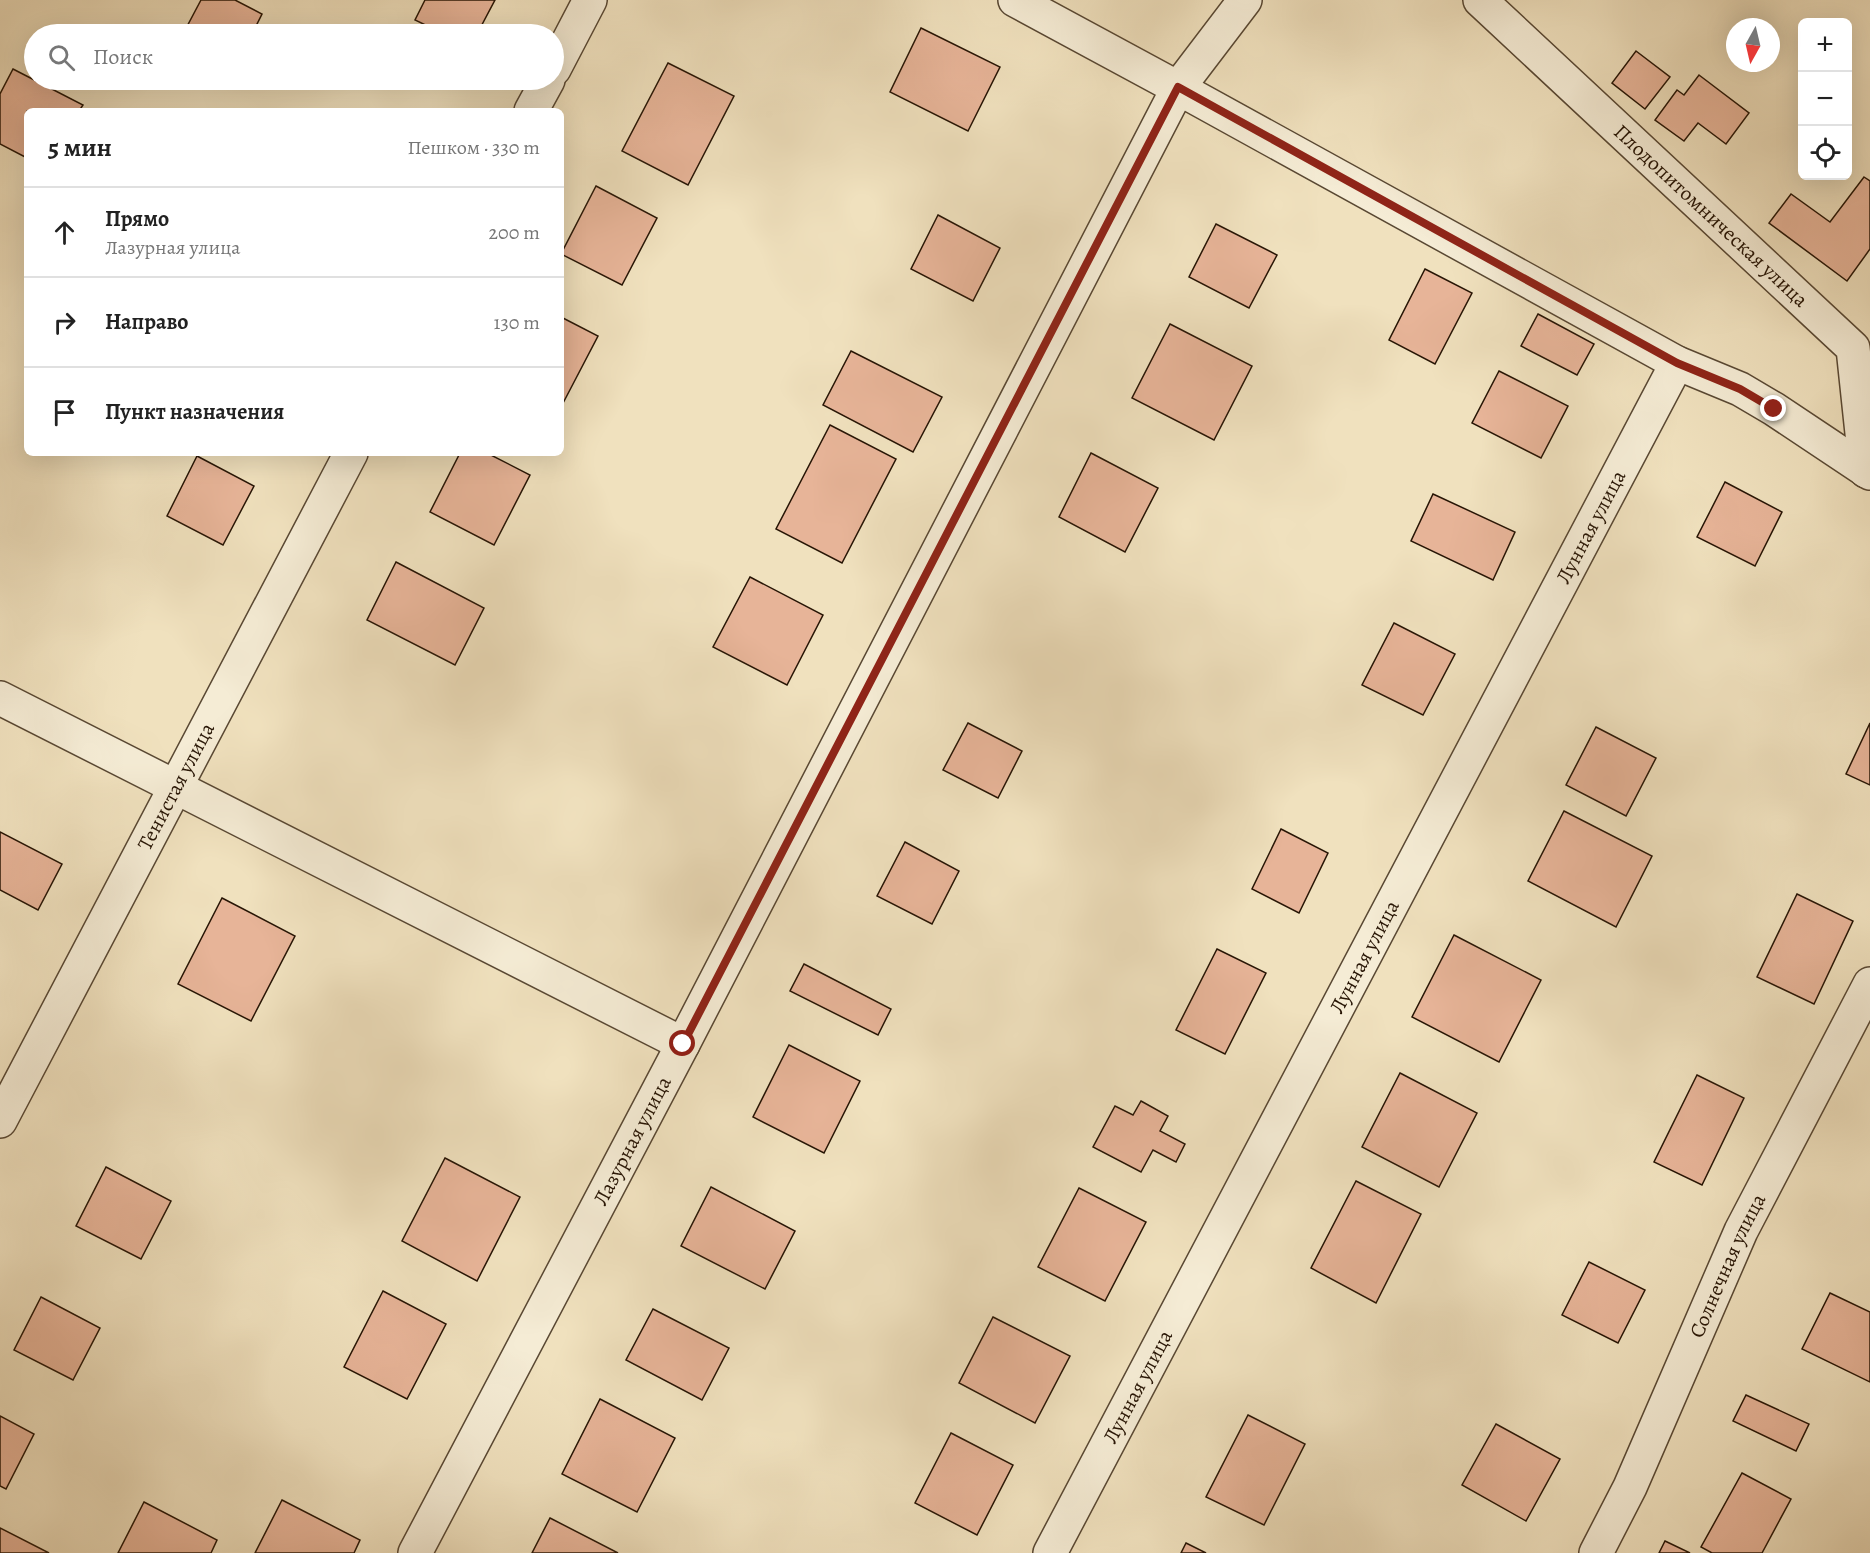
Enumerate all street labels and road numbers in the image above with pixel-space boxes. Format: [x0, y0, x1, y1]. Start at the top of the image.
street label: Плодопитомническая улица [1608, 118, 1815, 314]
street label: Лунная улица [1549, 465, 1632, 588]
street label: Тенистая улица [131, 717, 221, 855]
street label: Лунная улица [1323, 895, 1406, 1018]
street label: Лазурная улица [587, 1071, 678, 1210]
street label: Солнечная улица [1682, 1188, 1772, 1342]
street label: Лунная улица [1096, 1325, 1179, 1448]

